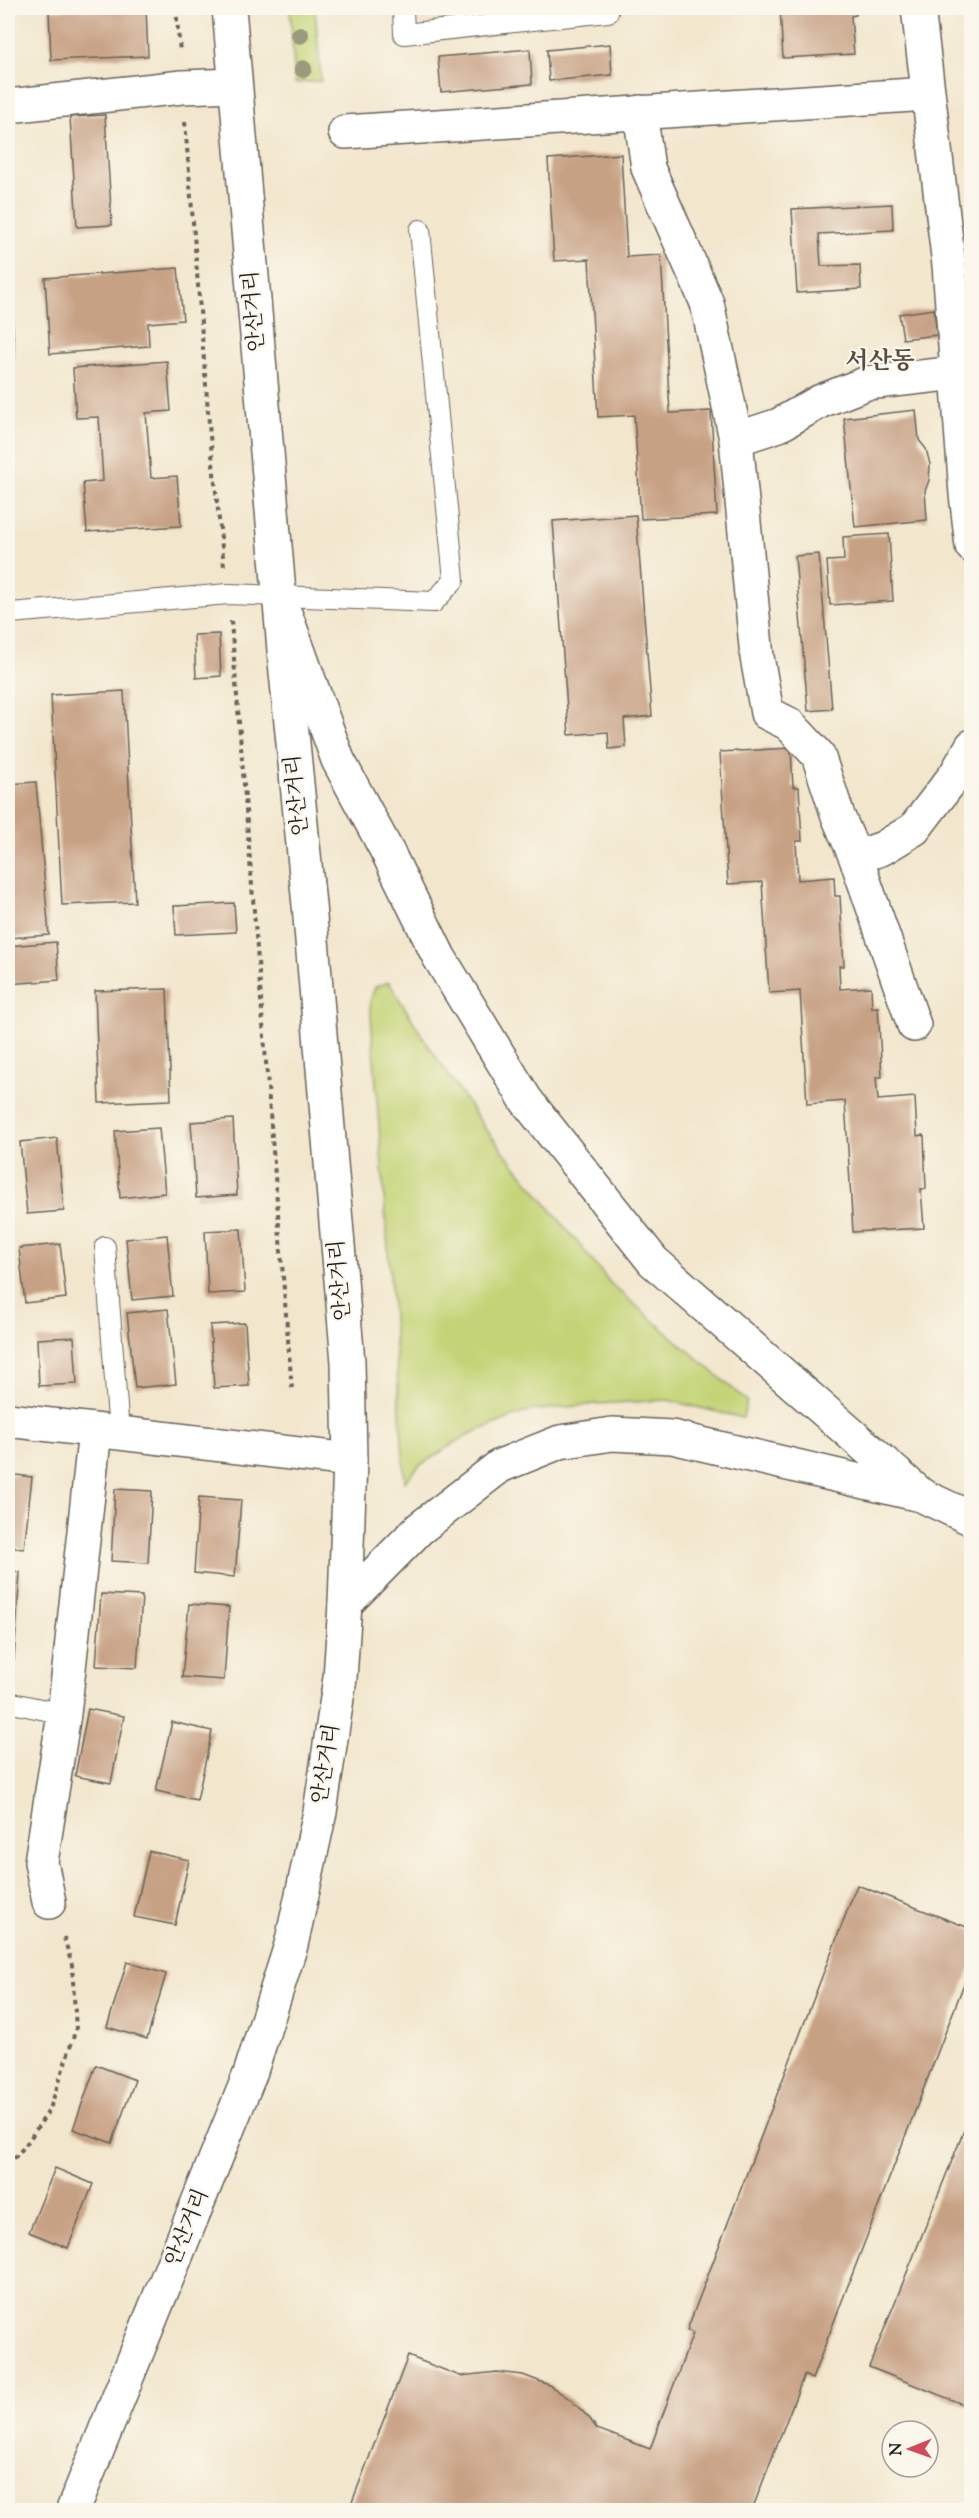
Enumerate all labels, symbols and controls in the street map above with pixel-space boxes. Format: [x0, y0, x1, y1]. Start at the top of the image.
street label: 안산거리 [237, 269, 273, 353]
district label: 서산동 [845, 345, 915, 379]
street label: 안산거리 [279, 753, 317, 837]
street label: 안산거리 [323, 1238, 359, 1322]
street label: 안산거리 [306, 1722, 348, 1806]
street label: 안산거리 [159, 2185, 217, 2271]
north arrow [880, 2419, 940, 2479]
text: N [886, 2442, 909, 2456]

